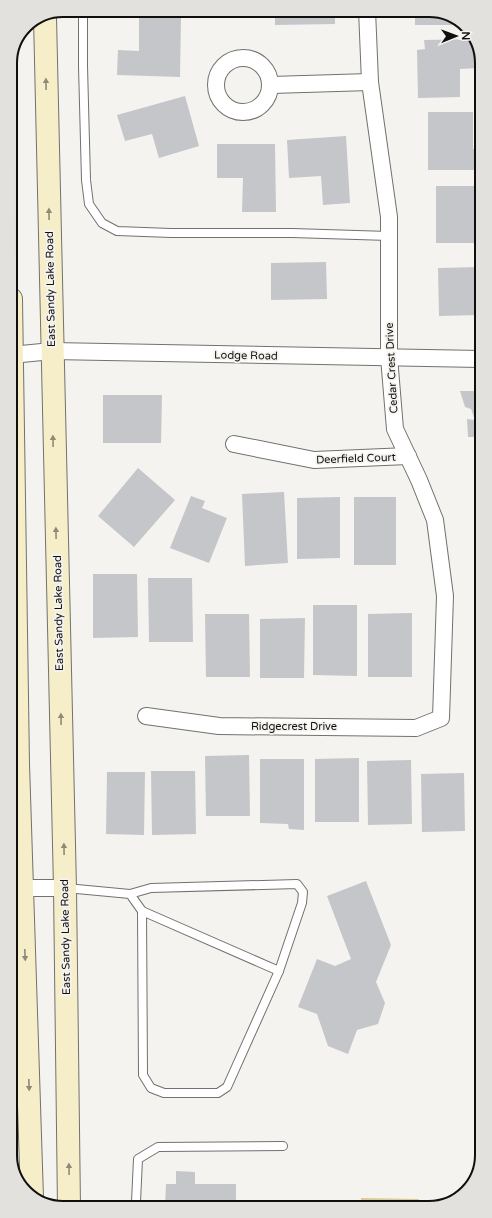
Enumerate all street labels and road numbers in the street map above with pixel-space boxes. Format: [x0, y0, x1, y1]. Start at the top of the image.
street label: East Sandy Lake Road [43, 231, 58, 347]
street label: Cedar Crest Drive [383, 322, 400, 414]
street label: Lodge Road [214, 348, 278, 363]
street label: Deerfield Court [316, 451, 396, 466]
street label: East Sandy Lake Road [51, 555, 66, 671]
street label: Ridgecrest Drive [251, 720, 337, 733]
street label: East Sandy Lake Road [58, 879, 73, 995]

